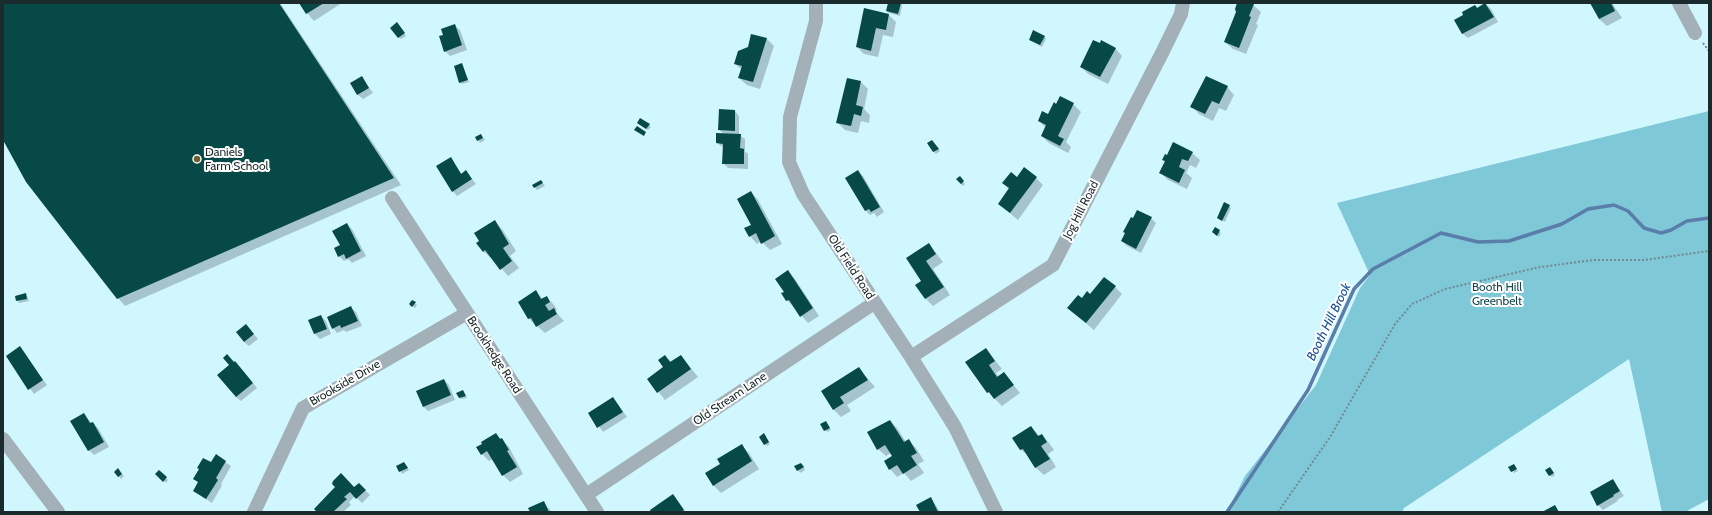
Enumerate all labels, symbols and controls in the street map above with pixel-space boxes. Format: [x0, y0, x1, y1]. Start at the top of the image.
place label: Daniels Farm School [205, 145, 268, 173]
marker: Daniels Farm School [192, 154, 202, 164]
street label: Jog Hill Road [1060, 178, 1102, 242]
street label: Old Field Road [825, 232, 877, 302]
park label: Booth Hill Greenbelt [1472, 280, 1522, 308]
water label: Booth Hill Brook [1304, 281, 1354, 363]
street label: Brookhedge Road [464, 314, 524, 396]
street label: Brookside Drive [307, 357, 383, 409]
street label: Old Stream Lane [691, 369, 769, 429]

